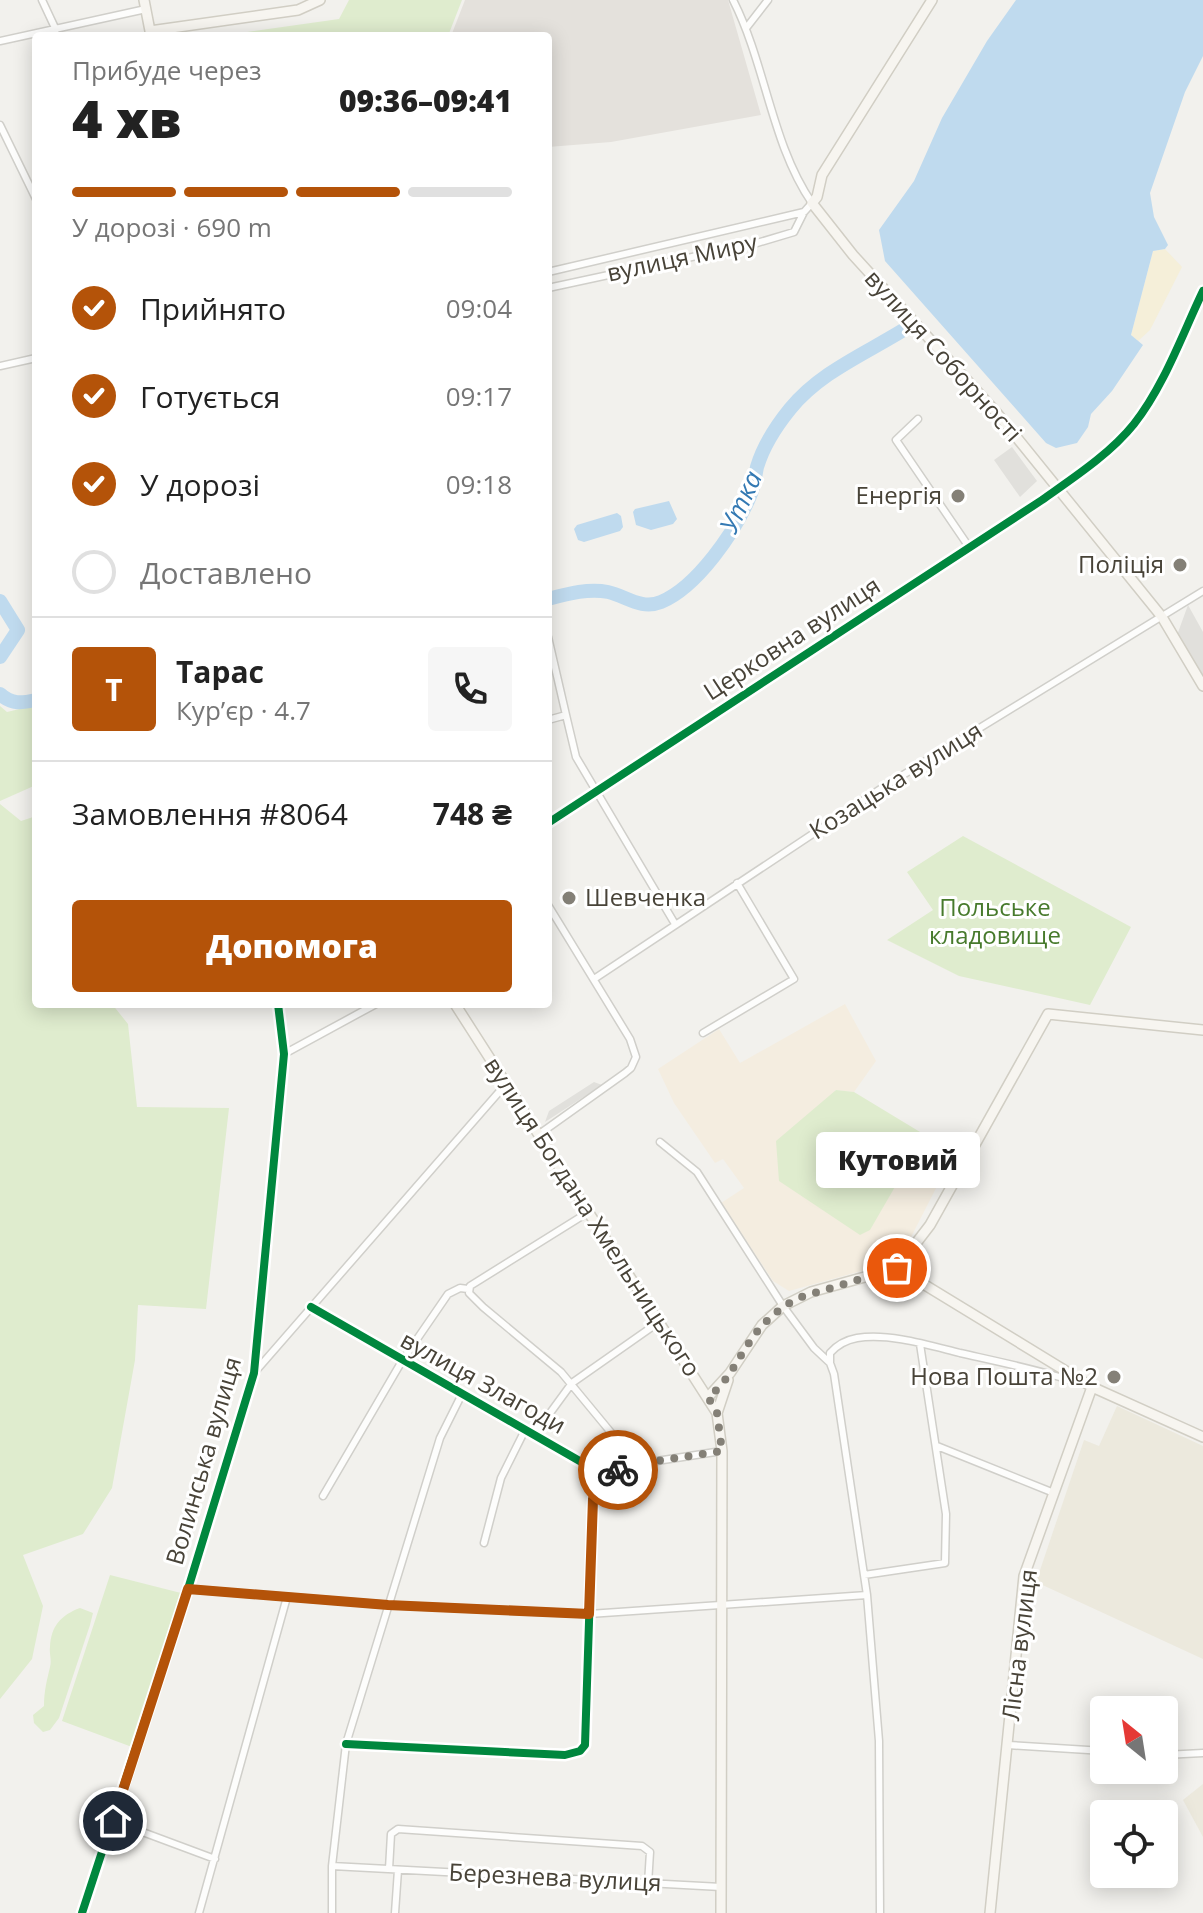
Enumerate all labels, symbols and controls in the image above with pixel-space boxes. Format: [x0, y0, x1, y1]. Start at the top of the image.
text: Прибуде через [72, 52, 262, 88]
text: 09:36–09:41 [339, 80, 512, 121]
text: 4 хв [72, 82, 181, 153]
text: У дорозі · 690 m [72, 209, 272, 245]
street label: вулиця Миру [603, 224, 761, 289]
street label: вулиця Соборності [858, 262, 1030, 448]
icon: check [72, 286, 116, 330]
text: Прийнято [140, 288, 286, 329]
text: 09:04 [446, 290, 512, 326]
icon: check [72, 374, 116, 418]
text: Готується [140, 376, 280, 417]
text: 09:17 [446, 378, 512, 414]
icon: check [72, 462, 116, 506]
text: У дорозі [140, 464, 260, 505]
water label: Утка [710, 464, 770, 539]
text: 09:18 [446, 466, 512, 502]
place label: Енергія [856, 478, 942, 511]
marker: Енергія [949, 487, 967, 505]
place label: Поліція [1078, 547, 1164, 580]
text: Доставлено [140, 552, 312, 593]
marker: Поліція [1171, 556, 1189, 574]
street label: Церковна вулиця [697, 568, 886, 707]
button: phone [428, 647, 512, 731]
text: Тарас [176, 651, 264, 692]
text: Т [105, 669, 123, 710]
text: Кур’єр · 4.7 [176, 692, 311, 728]
street label: Козацька вулиця [802, 713, 988, 846]
text: Замовлення #8064 [72, 793, 348, 834]
text: 748 ₴ [433, 793, 512, 834]
place label: Шевченка [585, 880, 706, 913]
marker: Шевченка [560, 889, 578, 907]
park label: Польське кладовище [929, 890, 1061, 951]
button: Допомога [72, 900, 512, 992]
street label: вулиця Богдана Хмельницького [477, 1050, 709, 1382]
callout: Кутовий [815, 1132, 979, 1188]
text: Кутовий [838, 1142, 958, 1178]
pin [863, 1234, 931, 1302]
icon: bag [875, 1246, 919, 1290]
street label: вулиця Злагоди [395, 1323, 572, 1441]
street label: Волинська вулиця [157, 1353, 248, 1568]
place label: Нова Пошта №2 [910, 1359, 1098, 1392]
marker: Нова Пошта №2 [1105, 1368, 1123, 1386]
courier [578, 1430, 658, 1510]
icon: bike [596, 1448, 640, 1492]
street label: Лісна вулиця [993, 1567, 1044, 1722]
north arrow [1090, 1696, 1178, 1784]
map controls [1090, 1696, 1178, 1888]
pin [79, 1787, 147, 1855]
icon: home [91, 1799, 135, 1843]
button: locate [1090, 1800, 1178, 1888]
street label: Березнева вулиця [448, 1854, 662, 1899]

